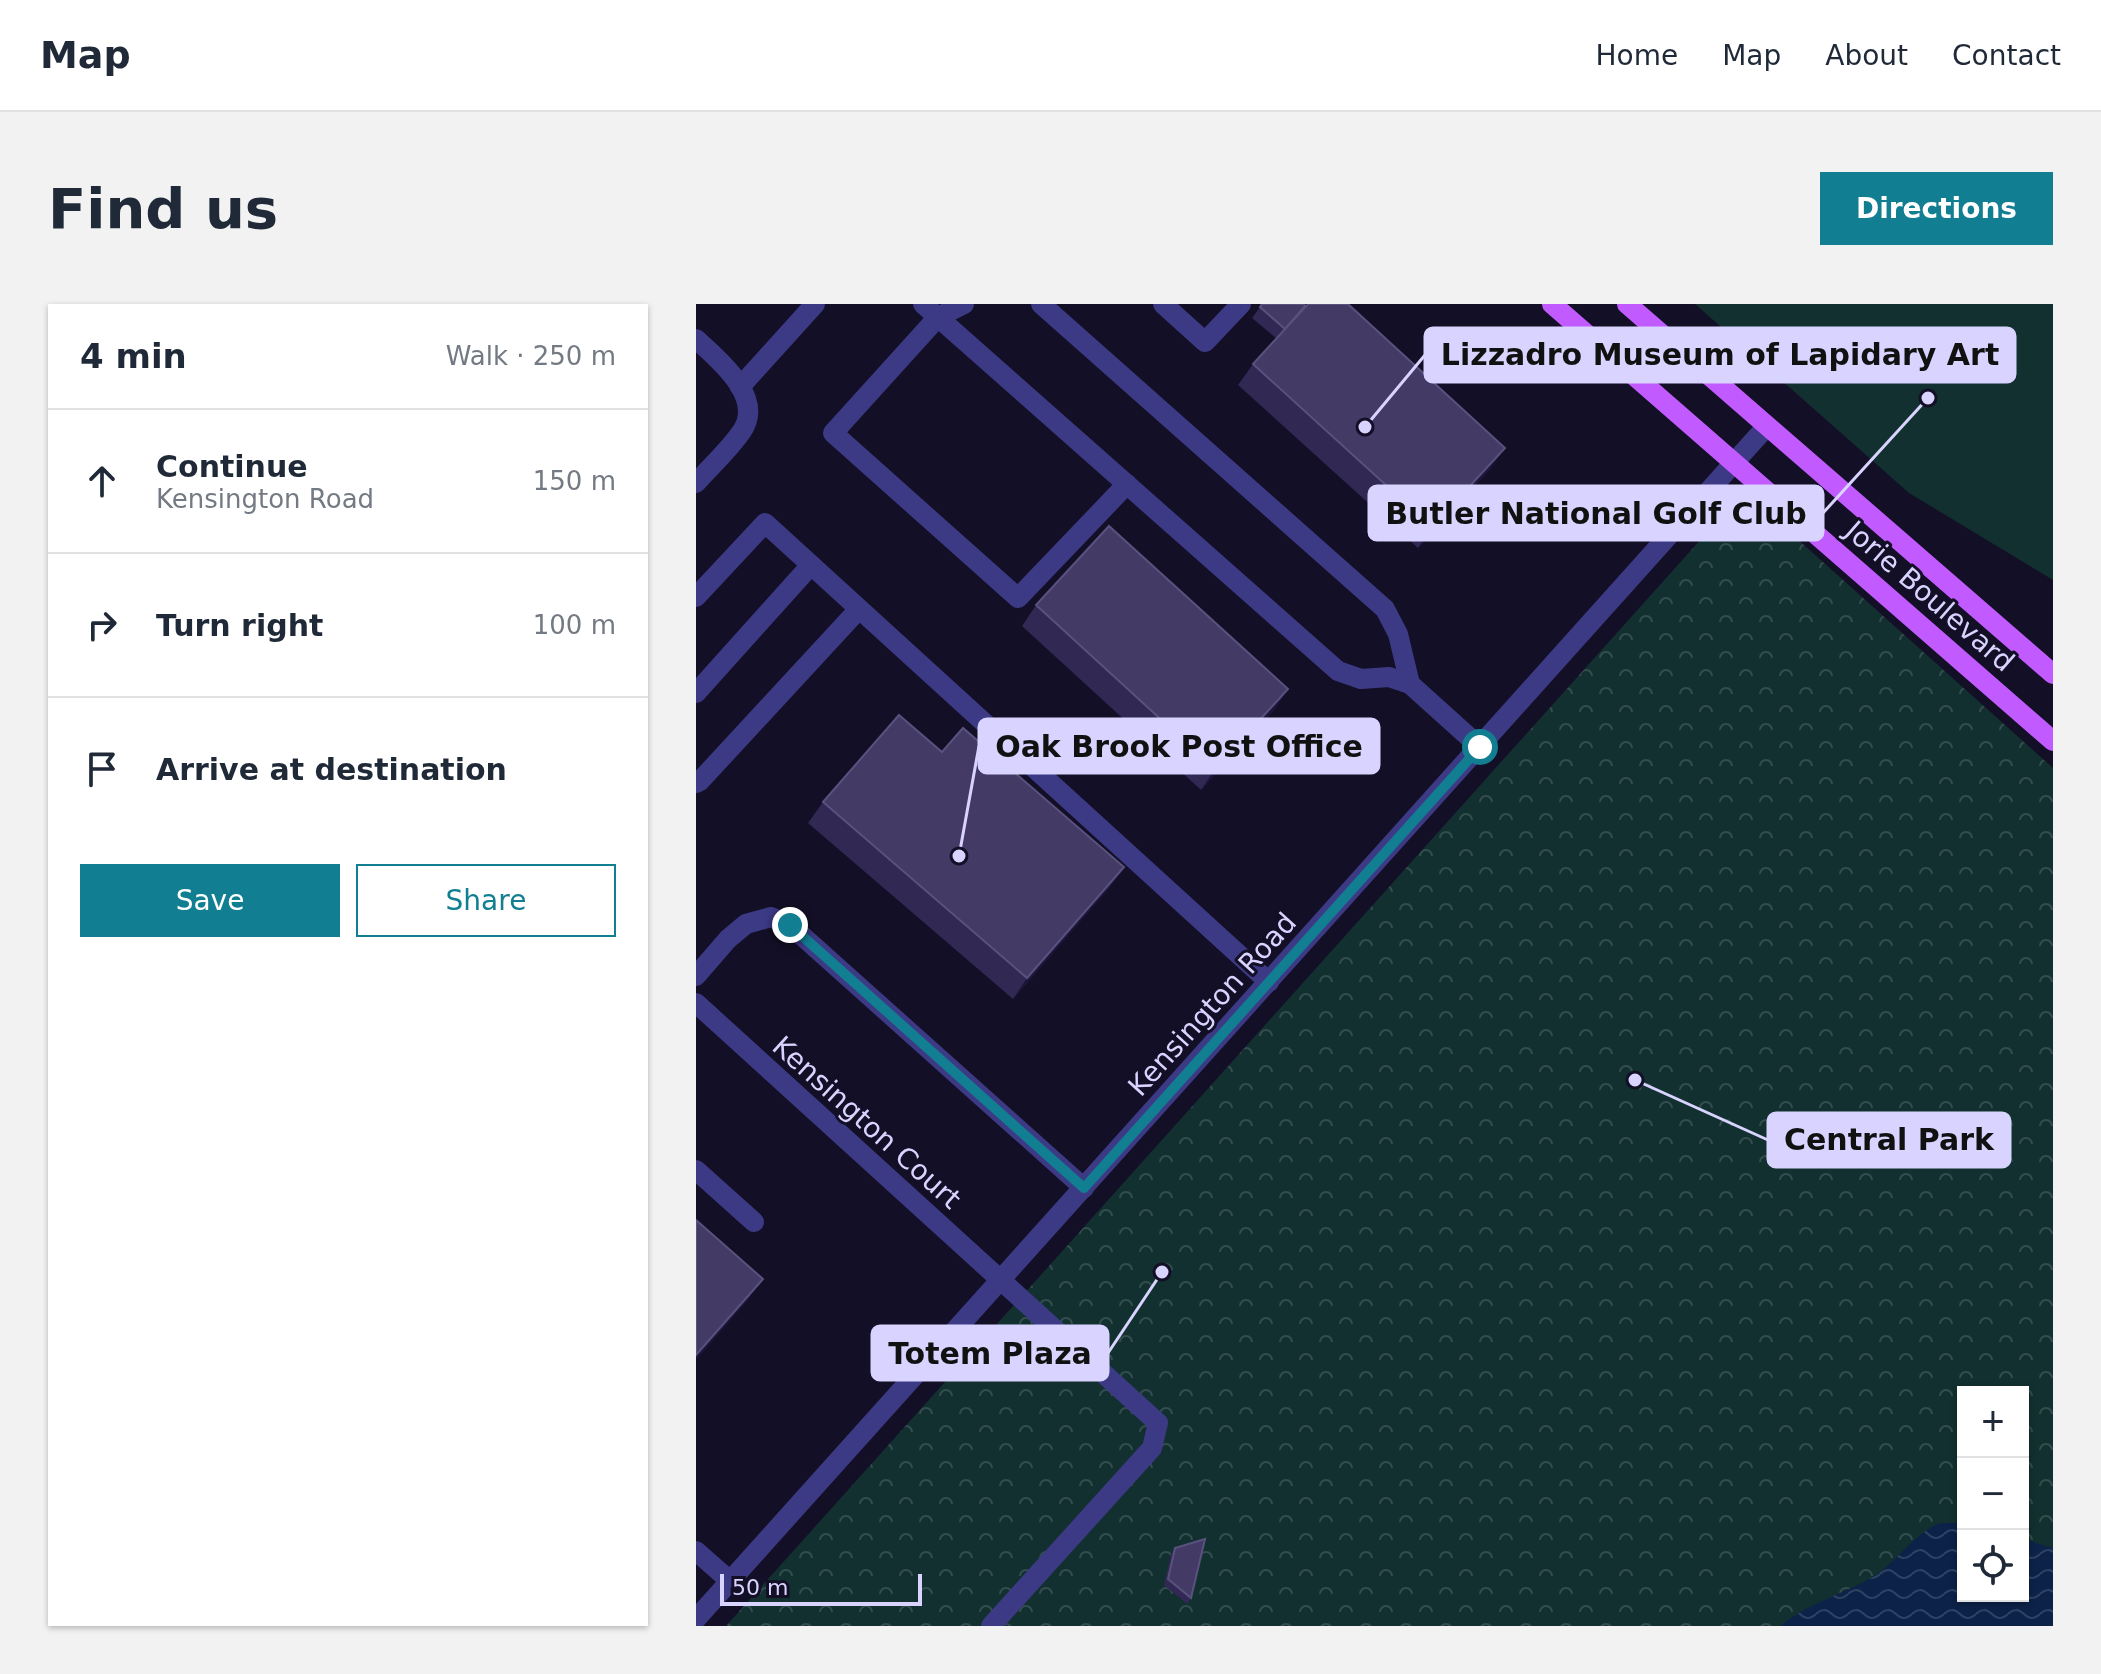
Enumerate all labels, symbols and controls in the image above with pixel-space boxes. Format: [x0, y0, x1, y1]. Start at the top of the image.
text: Map [40, 33, 131, 77]
text: Home [1595, 39, 1678, 72]
text: Map [1722, 39, 1781, 72]
text: About [1825, 39, 1908, 72]
text: Contact [1952, 39, 2061, 72]
button: Directions [1820, 172, 2053, 245]
text: Find us [48, 176, 278, 241]
callout: Lizzadro Museum of Lapidary Art [1425, 328, 2015, 382]
text: 4 min [80, 336, 187, 376]
text: Lizzadro Museum of Lapidary Art [1441, 337, 1999, 372]
text: Walk · 250 m [446, 341, 616, 371]
text: Continue [156, 449, 308, 484]
icon: ahead [80, 459, 124, 503]
text: 150 m [533, 466, 616, 496]
text: Kensington Road [156, 484, 374, 514]
callout: Butler National Golf Club [1369, 486, 1823, 540]
text: Butler National Golf Club [1385, 496, 1807, 531]
street label: Jorie Boulevard [1837, 513, 2021, 679]
icon: right [80, 603, 124, 647]
text: Turn right [156, 608, 323, 643]
text: 100 m [533, 610, 616, 640]
callout: Oak Brook Post Office [979, 719, 1379, 773]
text: Oak Brook Post Office [995, 729, 1363, 764]
route start [1462, 729, 1498, 765]
icon: arrive [80, 747, 124, 791]
text: Arrive at destination [156, 752, 507, 787]
button: Save [80, 864, 340, 937]
button: Share [356, 864, 616, 937]
street label: Kensington Road [1122, 906, 1303, 1103]
route end [772, 907, 808, 943]
street label: Kensington Court [766, 1029, 967, 1215]
callout: Central Park [1768, 1113, 2010, 1167]
text: Central Park [1784, 1122, 1995, 1157]
callout: Totem Plaza [872, 1326, 1108, 1380]
text: Totem Plaza [888, 1336, 1092, 1371]
map controls [1957, 1386, 2029, 1602]
button: + [1957, 1386, 2029, 1458]
button: − [1957, 1458, 2029, 1530]
button: locate [1957, 1530, 2029, 1602]
scale bar [720, 1570, 922, 1606]
text: 50 m [732, 1575, 788, 1600]

